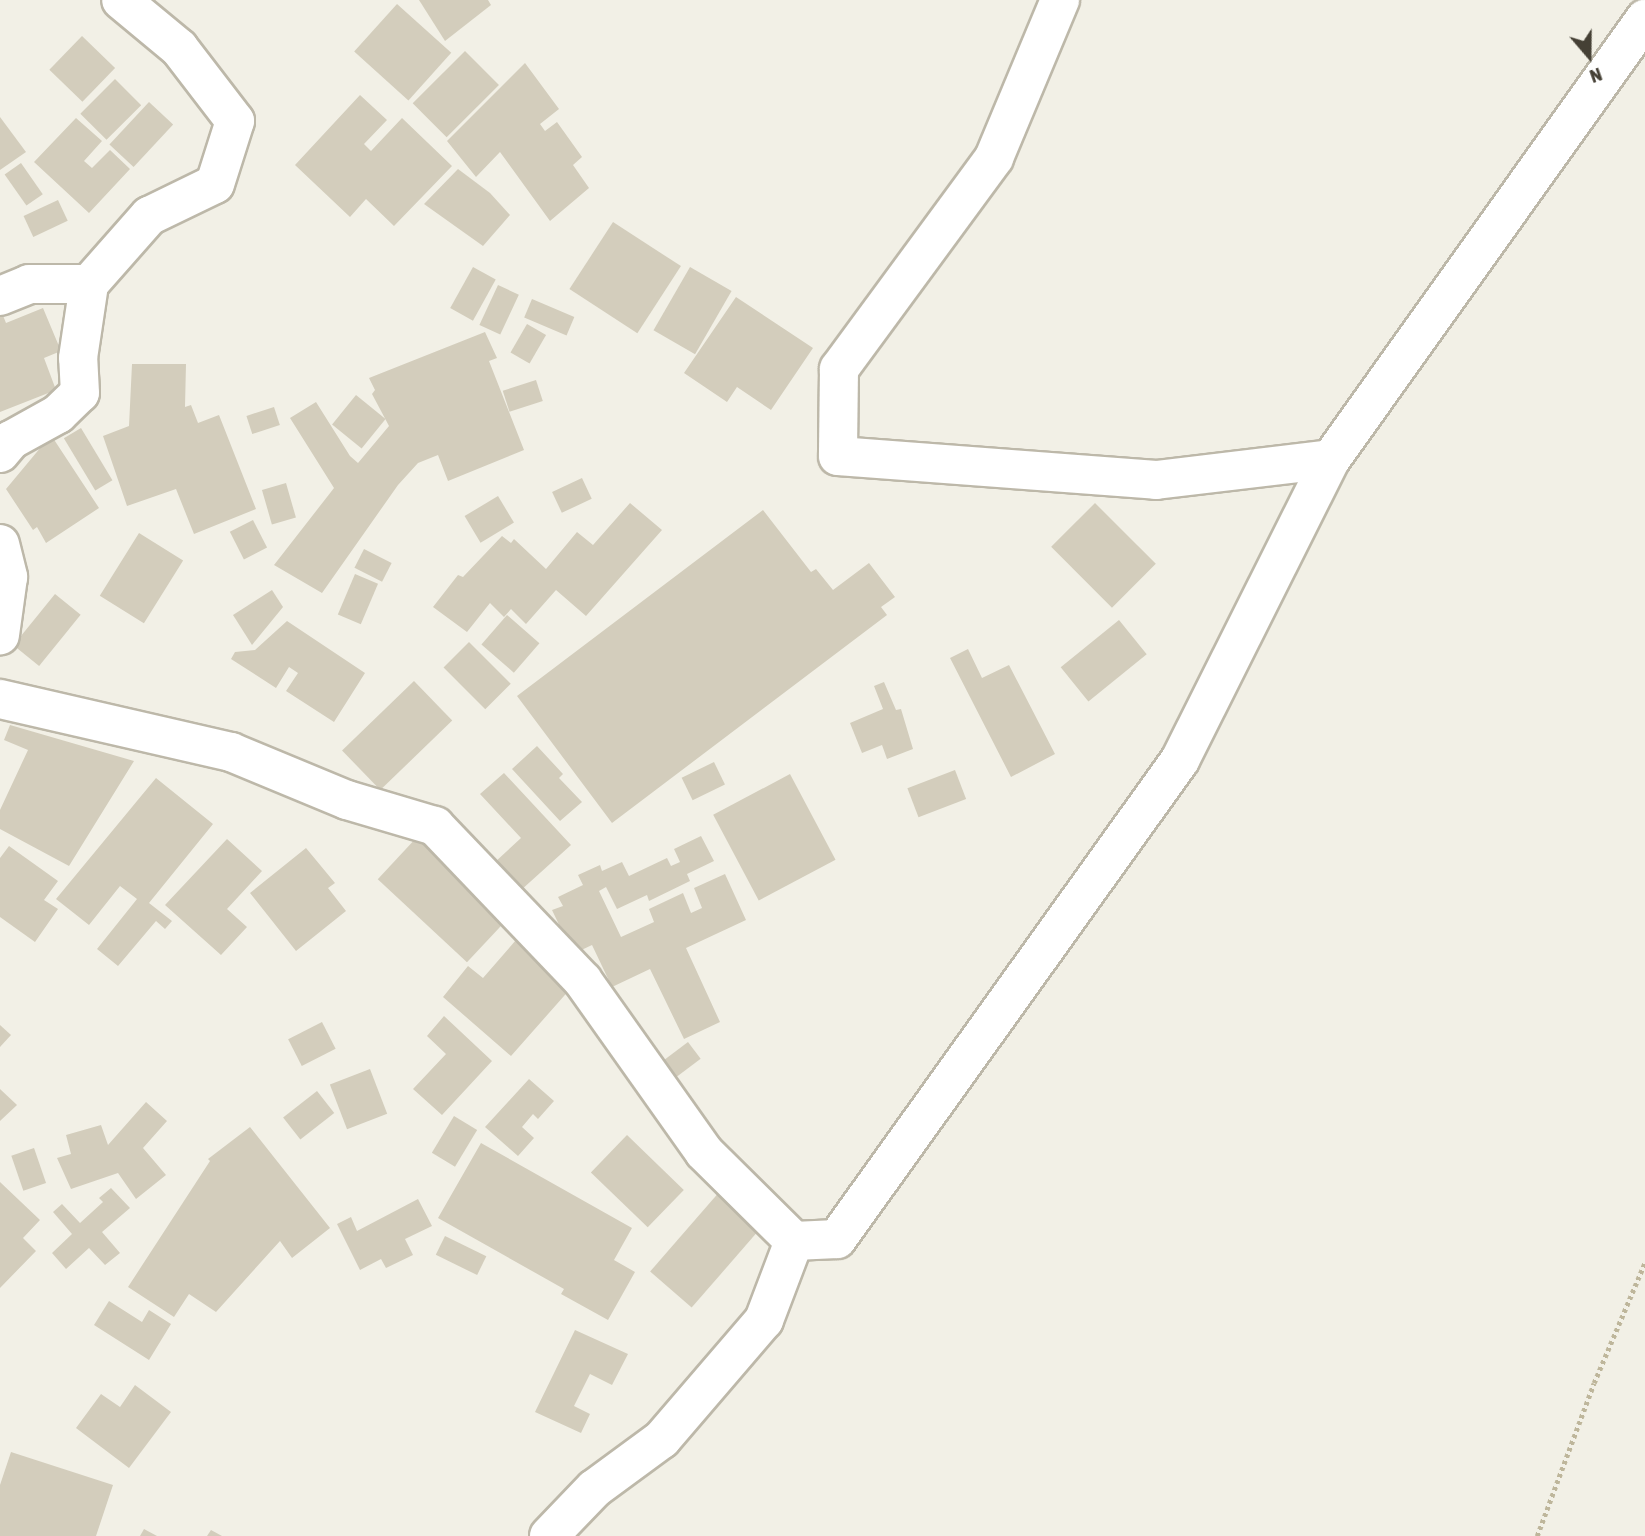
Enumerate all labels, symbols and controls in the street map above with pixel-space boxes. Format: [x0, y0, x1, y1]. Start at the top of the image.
north arrow [1554, 21, 1624, 91]
text: N [1587, 63, 1605, 88]

